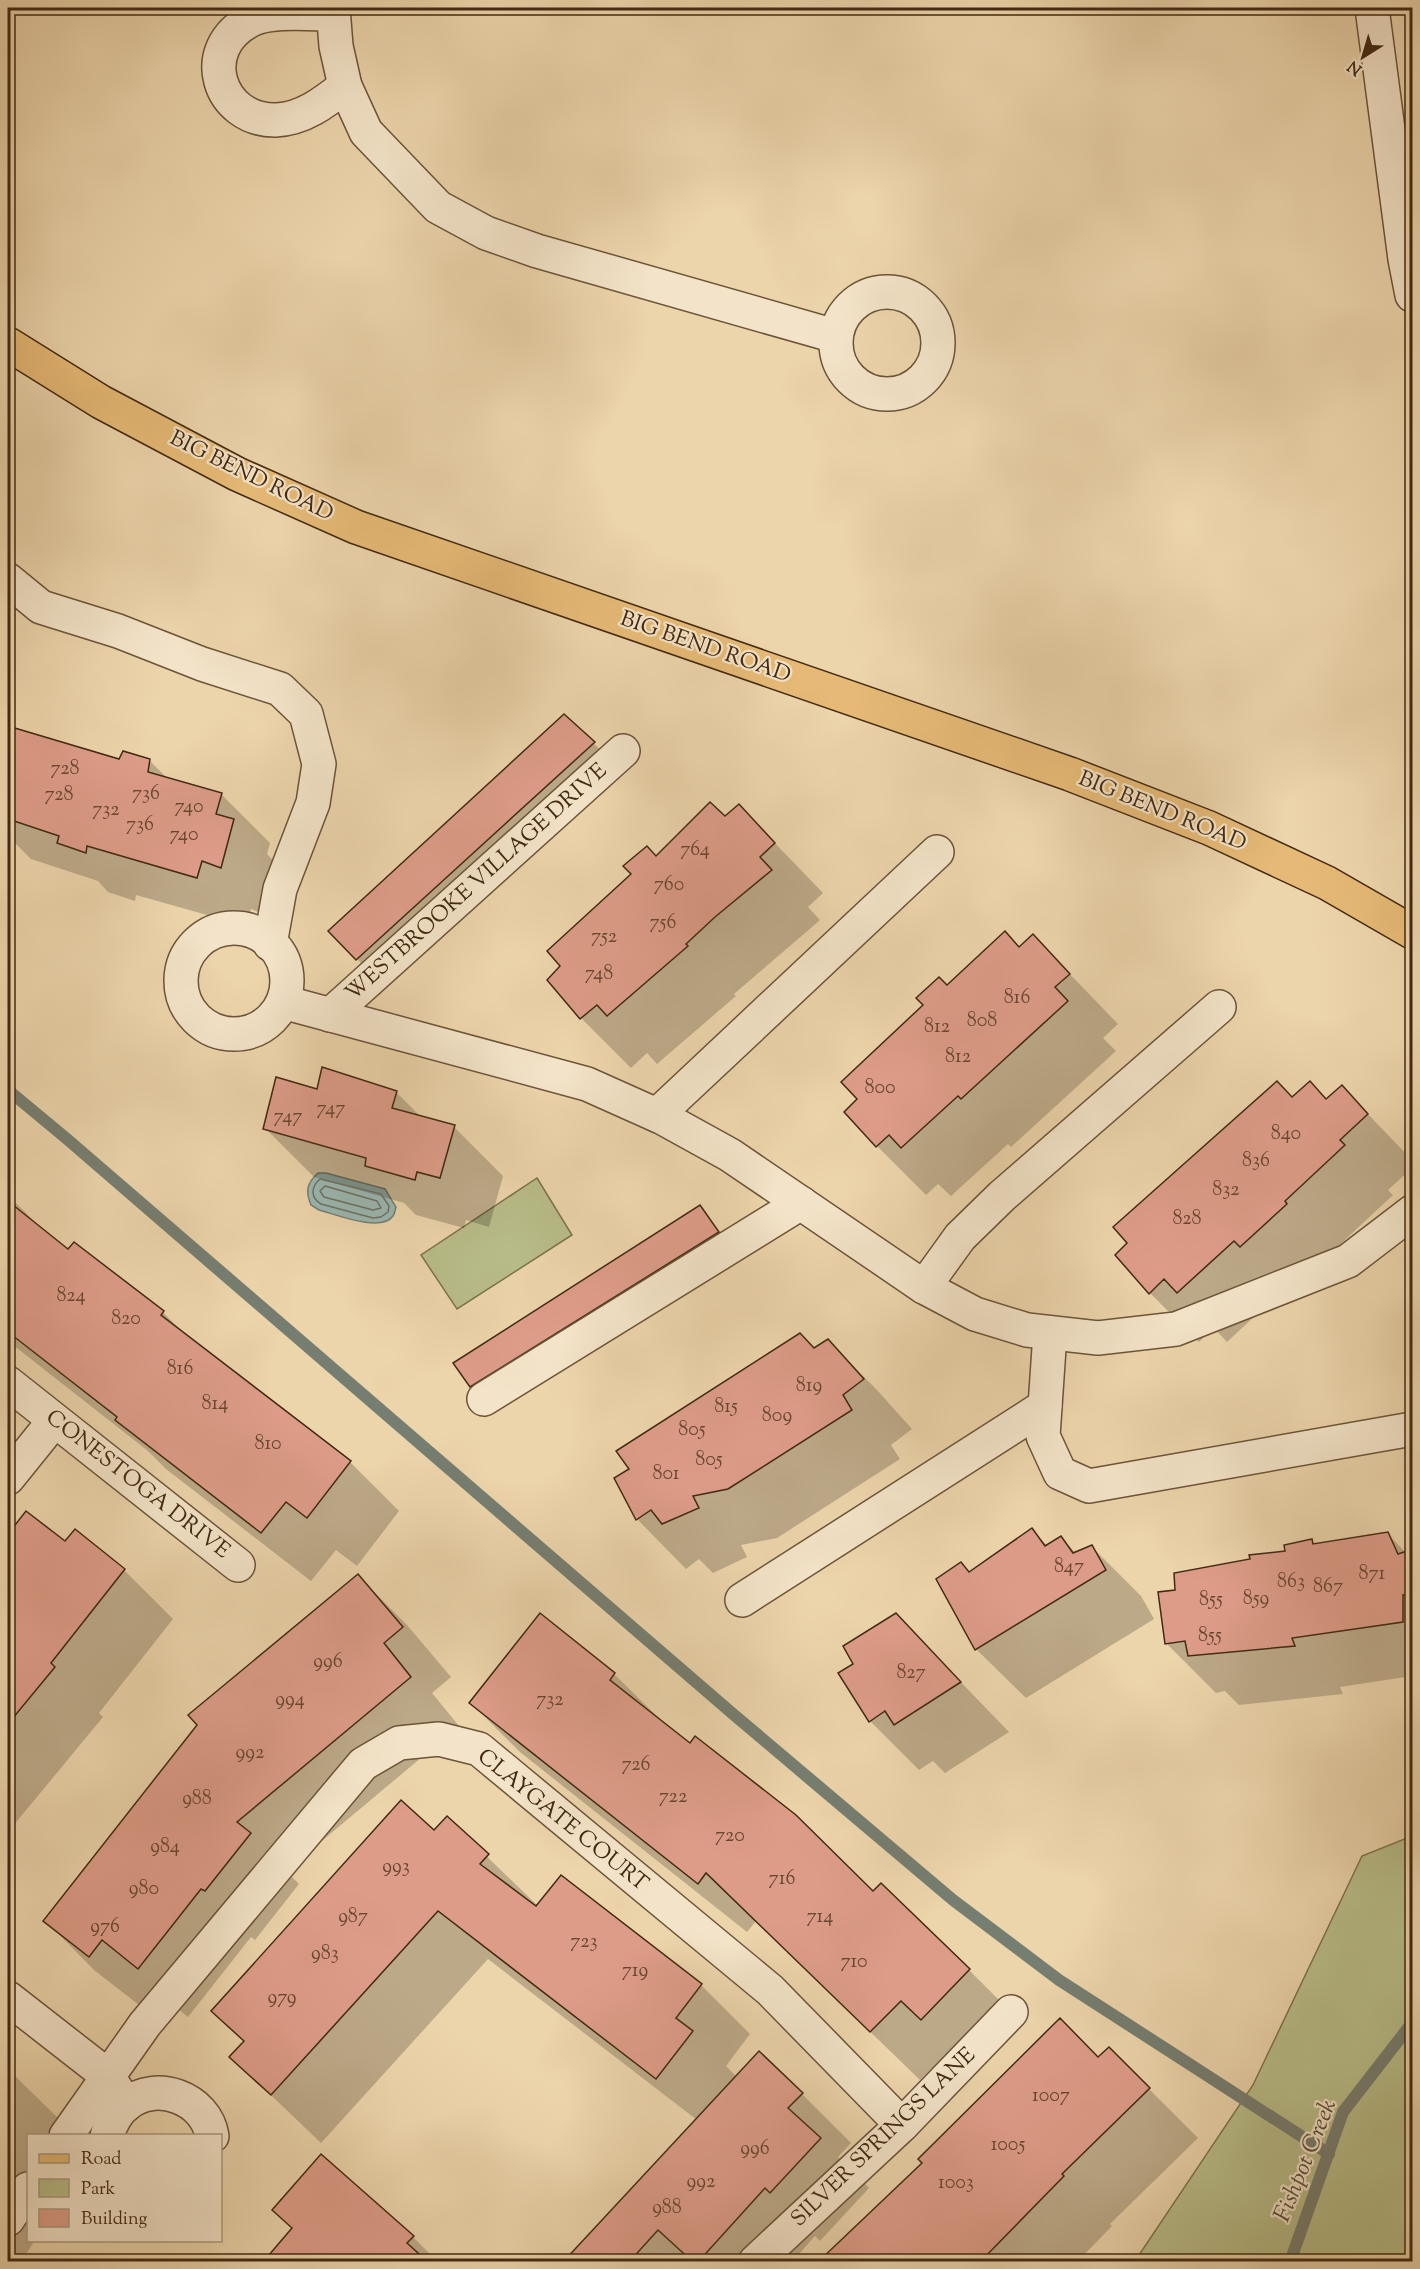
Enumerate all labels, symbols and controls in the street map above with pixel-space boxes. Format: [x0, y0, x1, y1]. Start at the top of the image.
north arrow [1333, 27, 1393, 87]
text: N [1343, 54, 1368, 80]
street label: BIG BEND ROAD [164, 423, 338, 531]
street label: BIG BEND ROAD [615, 604, 795, 692]
house number: 728 [50, 755, 80, 784]
street label: WESTBROOKE VILLAGE DRIVE [339, 757, 615, 1009]
street label: BIG BEND ROAD [1073, 764, 1251, 860]
house number: 736 [132, 780, 160, 809]
house number: 728 [44, 781, 74, 810]
house number: 740 [174, 793, 204, 822]
house number: 732 [92, 796, 120, 825]
house number: 736 [126, 811, 154, 840]
house number: 740 [169, 821, 199, 850]
house number: 764 [680, 836, 710, 865]
house number: 760 [654, 871, 684, 900]
house number: 756 [650, 909, 676, 938]
house number: 752 [591, 923, 617, 952]
house number: 748 [585, 960, 613, 989]
house number: 816 [1004, 984, 1030, 1013]
house number: 808 [967, 1007, 997, 1036]
house number: 812 [924, 1013, 950, 1042]
house number: 812 [945, 1043, 971, 1072]
house number: 800 [864, 1074, 896, 1103]
house number: 747 [317, 1095, 345, 1124]
house number: 747 [274, 1103, 302, 1132]
house number: 840 [1271, 1120, 1301, 1149]
house number: 836 [1242, 1147, 1270, 1176]
house number: 832 [1212, 1176, 1240, 1205]
house number: 828 [1172, 1205, 1202, 1234]
house number: 824 [56, 1282, 86, 1311]
house number: 820 [111, 1305, 141, 1334]
house number: 816 [167, 1355, 193, 1384]
house number: 819 [796, 1372, 822, 1401]
house number: 814 [202, 1390, 228, 1419]
house number: 815 [714, 1393, 738, 1422]
house number: 809 [762, 1402, 792, 1431]
street label: CONESTOGA DRIVE [38, 1403, 236, 1567]
house number: 805 [678, 1416, 706, 1445]
house number: 810 [254, 1430, 282, 1459]
house number: 805 [695, 1446, 723, 1475]
house number: 801 [652, 1460, 680, 1489]
house number: 847 [1054, 1553, 1084, 1582]
house number: 871 [1359, 1560, 1386, 1589]
house number: 863 [1277, 1568, 1305, 1597]
house number: 867 [1313, 1573, 1343, 1602]
house number: 859 [1243, 1585, 1269, 1614]
house number: 855 [1199, 1586, 1223, 1615]
house number: 855 [1198, 1622, 1222, 1651]
house number: 996 [313, 1648, 343, 1677]
house number: 827 [896, 1659, 926, 1688]
house number: 994 [275, 1686, 305, 1715]
house number: 732 [536, 1686, 564, 1715]
house number: 992 [236, 1739, 264, 1768]
street label: CLAYGATE COURT [470, 1742, 655, 1900]
house number: 726 [621, 1751, 651, 1780]
house number: 722 [659, 1783, 687, 1812]
house number: 988 [182, 1785, 212, 1814]
house number: 720 [715, 1822, 745, 1851]
house number: 984 [150, 1833, 180, 1862]
house number: 993 [382, 1853, 410, 1882]
house number: 716 [769, 1865, 795, 1894]
house number: 980 [129, 1875, 159, 1904]
house number: 987 [338, 1903, 368, 1932]
house number: 714 [807, 1903, 833, 1932]
house number: 976 [90, 1913, 120, 1942]
house number: 723 [570, 1928, 598, 1957]
house number: 983 [311, 1940, 339, 1969]
house number: 710 [840, 1948, 868, 1977]
house number: 719 [622, 1957, 648, 1986]
house number: 979 [267, 1984, 297, 2013]
street label: SILVER SPRINGS LANE [784, 2041, 984, 2235]
house number: 1007 [1032, 2082, 1070, 2111]
water label: Fishpot Creek [1266, 2095, 1346, 2227]
house number: 1005 [991, 2131, 1025, 2160]
legend [27, 2134, 222, 2242]
house number: 996 [740, 2135, 770, 2164]
text: Road [81, 2147, 121, 2173]
house number: 992 [687, 2168, 715, 2197]
house number: 1003 [938, 2169, 974, 2198]
text: Park [81, 2177, 116, 2203]
house number: 988 [652, 2194, 682, 2223]
text: Building [81, 2207, 147, 2233]

